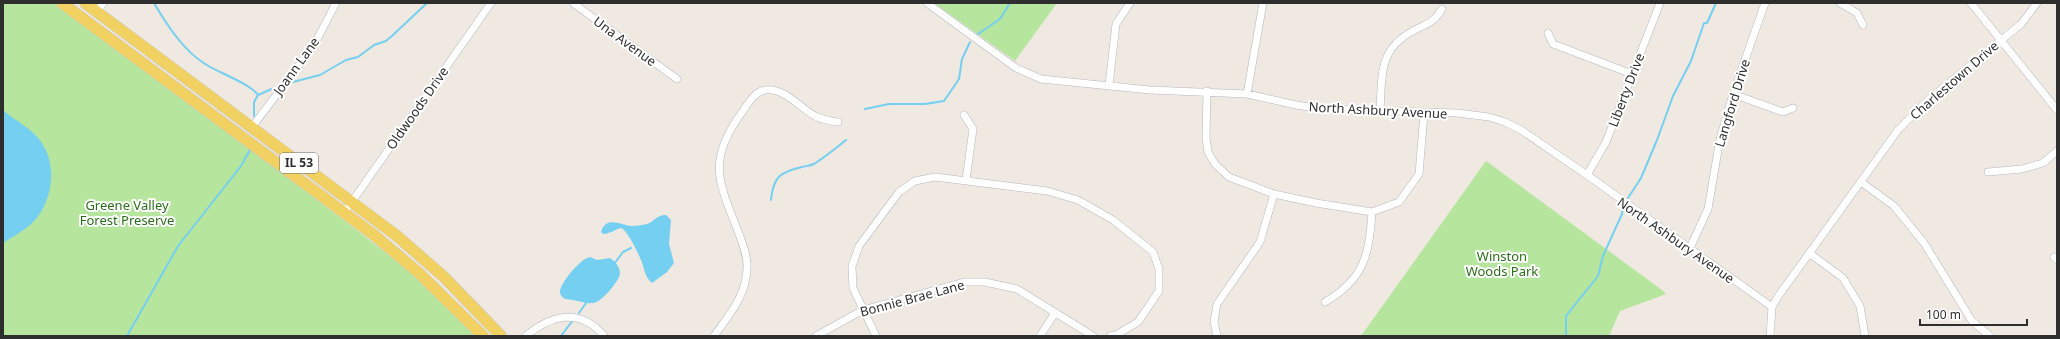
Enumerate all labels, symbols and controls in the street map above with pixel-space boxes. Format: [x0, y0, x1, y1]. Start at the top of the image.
street label: Una Avenue [590, 12, 660, 70]
street label: Joann Lane [268, 33, 323, 100]
street label: Charlestown Drive [1906, 36, 2002, 124]
street label: Liberty Drive [1604, 50, 1648, 130]
street label: Langford Drive [1710, 57, 1754, 149]
street label: Oldwoods Drive [382, 63, 452, 153]
street label: North Ashbury Avenue [1308, 97, 1448, 123]
road number: IL 53 [280, 153, 318, 173]
street label: North Ashbury Avenue [1614, 193, 1738, 287]
park label: Greene Valley Forest Preserve [80, 196, 174, 229]
park label: Winston Woods Park [1466, 247, 1538, 280]
street label: Bonnie Brae Lane [858, 275, 966, 321]
scale bar [1920, 301, 2027, 327]
text: 100 m [1926, 306, 1961, 323]

